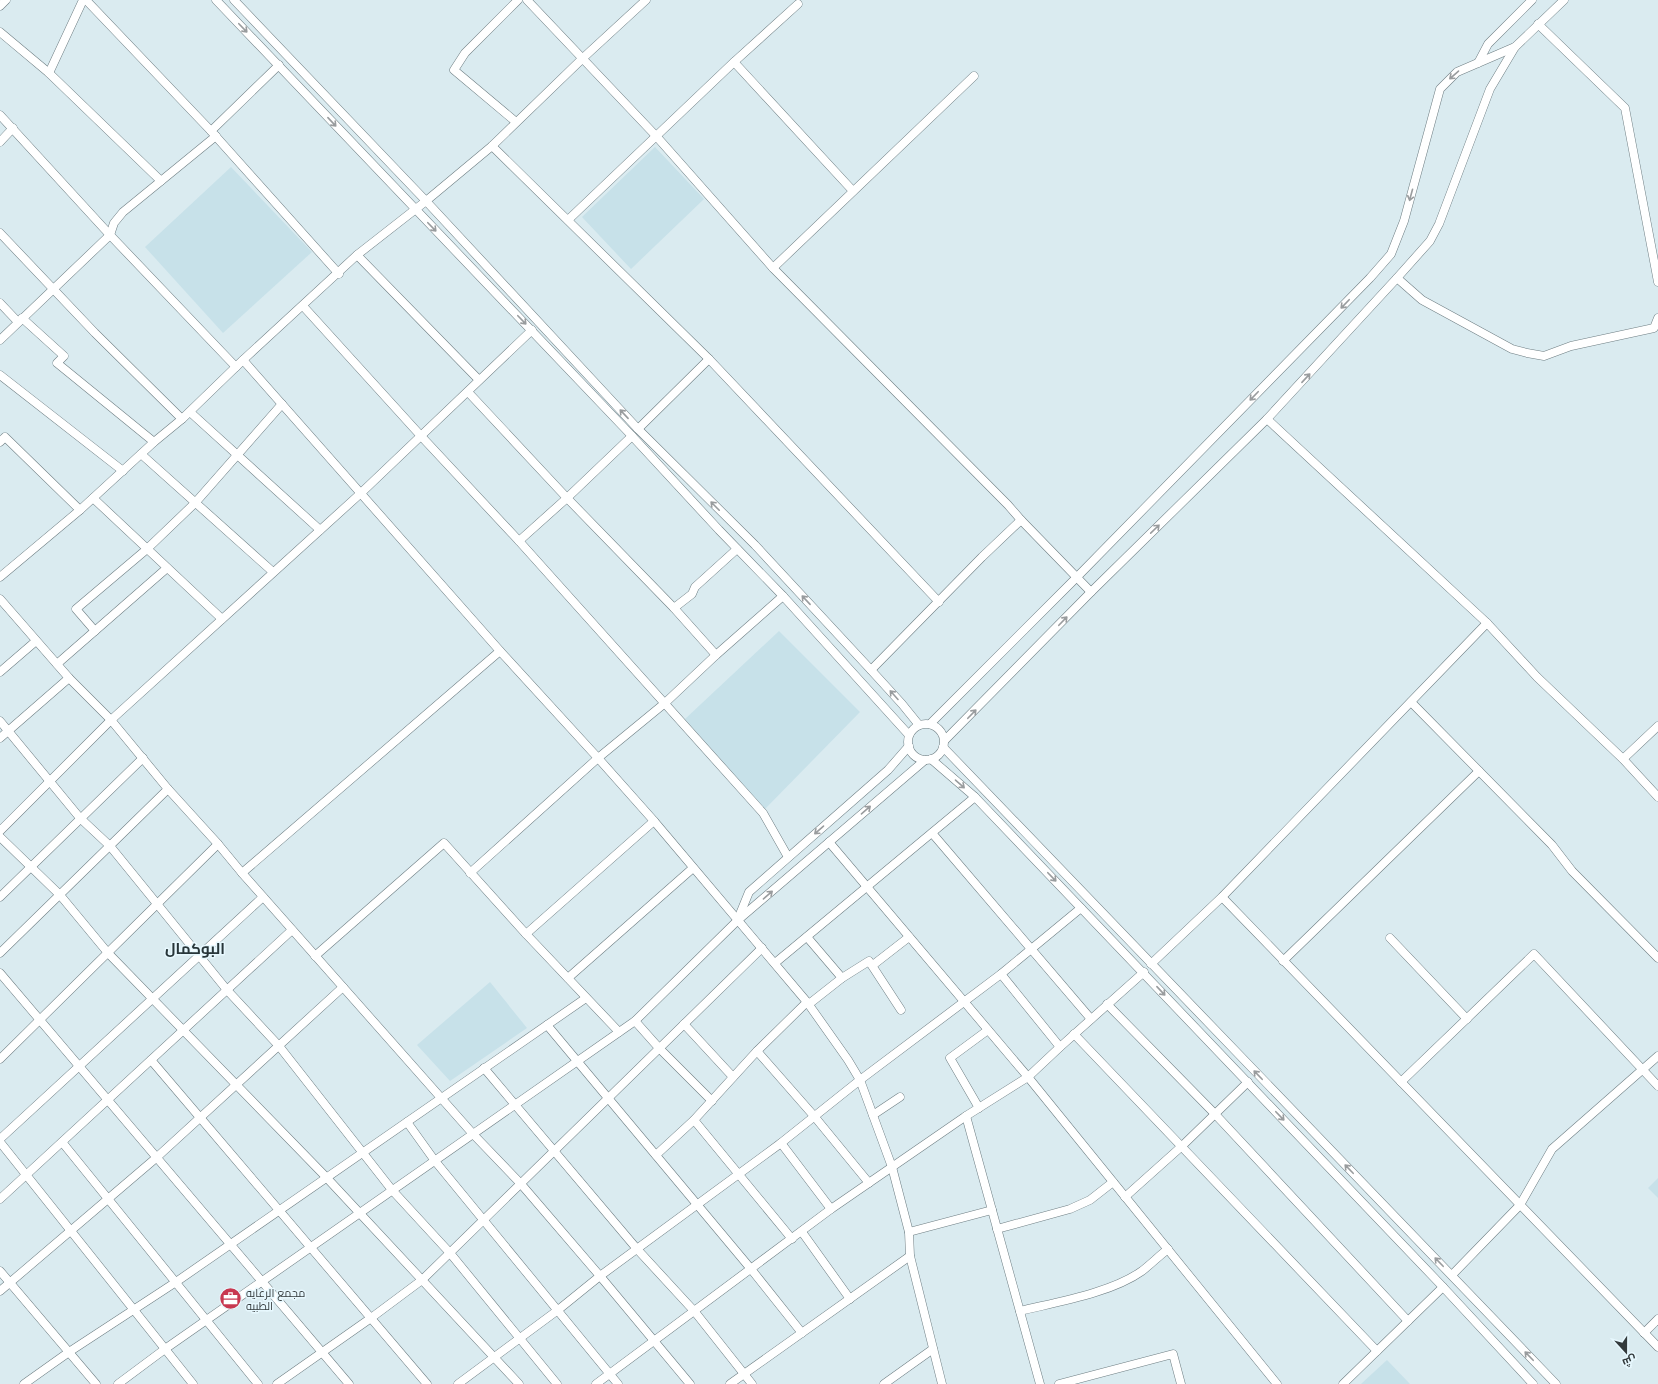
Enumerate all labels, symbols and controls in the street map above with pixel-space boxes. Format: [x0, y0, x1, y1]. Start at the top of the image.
one-way arrow [238, 23, 248, 33]
one-way arrow [1449, 71, 1460, 80]
one-way arrow [328, 117, 337, 127]
one-way arrow [1407, 188, 1414, 201]
one-way arrow [427, 222, 436, 232]
one-way arrow [1340, 299, 1350, 309]
one-way arrow [517, 315, 527, 325]
one-way arrow [1301, 373, 1311, 383]
one-way arrow [1249, 391, 1259, 401]
one-way arrow [619, 409, 628, 419]
one-way arrow [710, 501, 720, 511]
one-way arrow [1150, 524, 1160, 534]
one-way arrow [801, 595, 810, 605]
one-way arrow [1058, 616, 1068, 626]
one-way arrow [889, 690, 899, 700]
one-way arrow [967, 709, 976, 719]
one-way arrow [955, 780, 966, 789]
one-way arrow [861, 805, 872, 814]
one-way arrow [814, 826, 824, 835]
one-way arrow [1047, 872, 1057, 882]
one-way arrow [763, 890, 773, 899]
district label: البوكمال [165, 939, 225, 958]
one-way arrow [1156, 986, 1166, 996]
one-way arrow [1254, 1070, 1263, 1080]
one-way arrow [1275, 1110, 1284, 1121]
one-way arrow [1344, 1164, 1354, 1174]
one-way arrow [1434, 1257, 1444, 1267]
office icon: مجمع الرعايه الطبيه [218, 1286, 244, 1312]
place label: مجمع الرعايه الطبيه [246, 1286, 305, 1313]
north arrow [1606, 1332, 1646, 1372]
one-way arrow [1524, 1351, 1534, 1361]
text: ش [1620, 1352, 1639, 1370]

